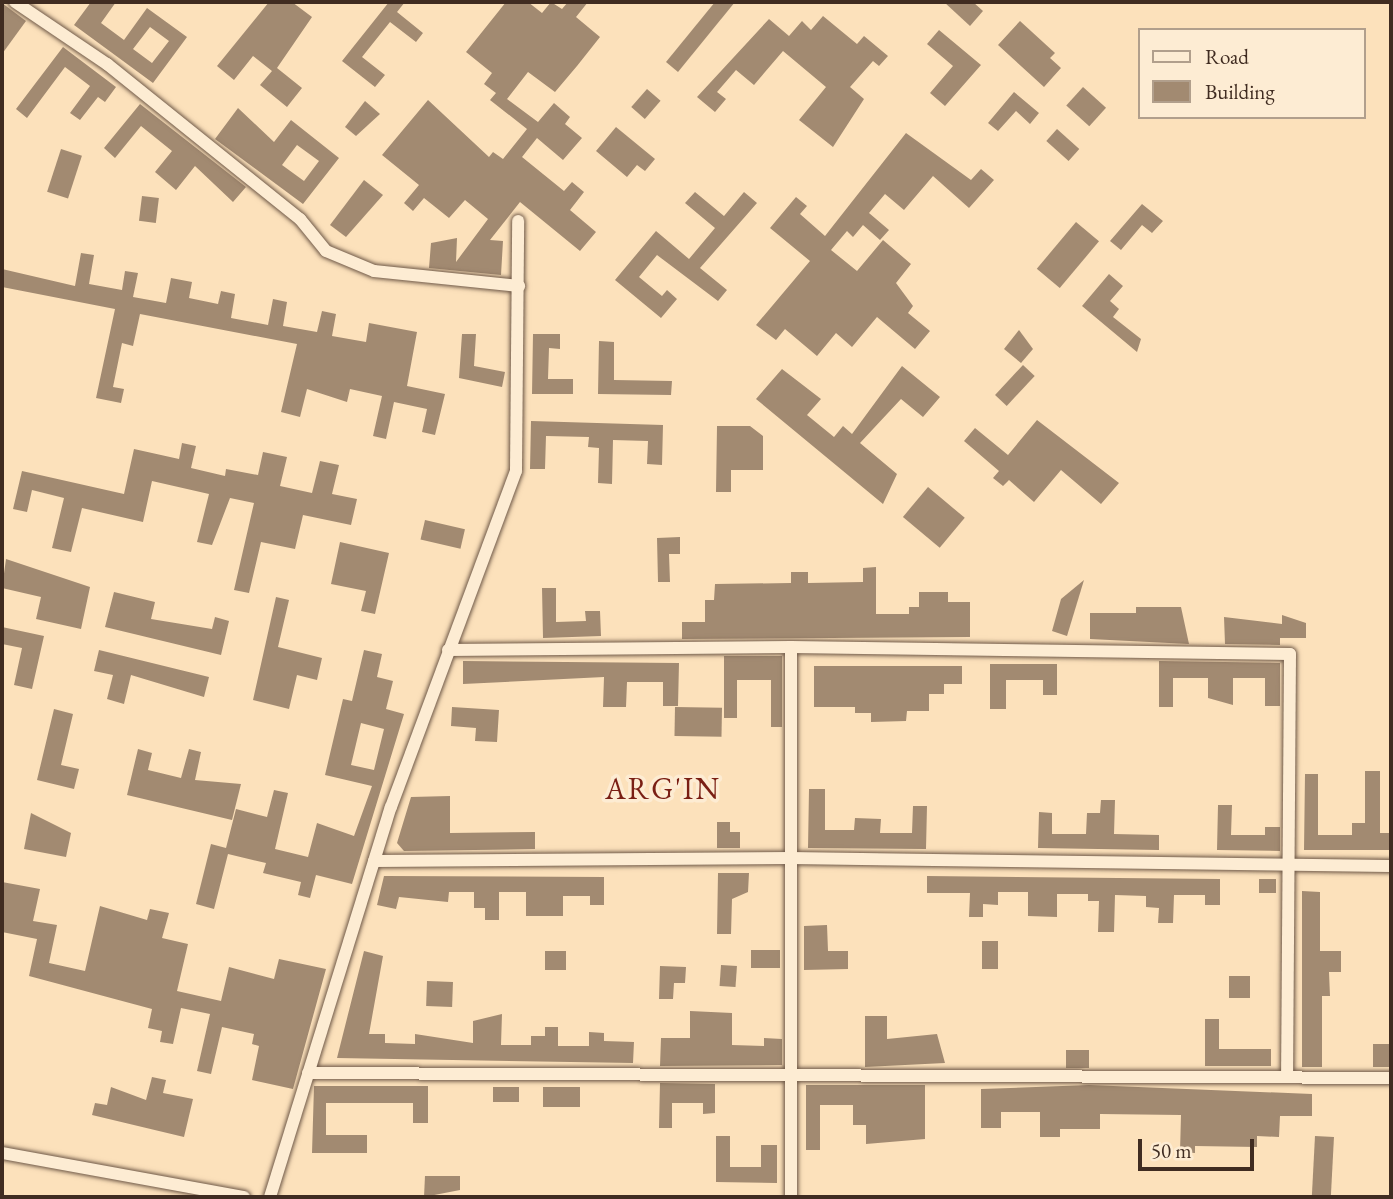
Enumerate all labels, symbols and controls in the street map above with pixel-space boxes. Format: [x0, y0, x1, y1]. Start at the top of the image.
legend [1138, 28, 1365, 119]
text: Road [1205, 43, 1249, 70]
text: Building [1205, 78, 1275, 105]
district label: ARG'IN [606, 771, 720, 807]
scale bar [1141, 1126, 1256, 1170]
text: 50 m [1151, 1137, 1192, 1164]

